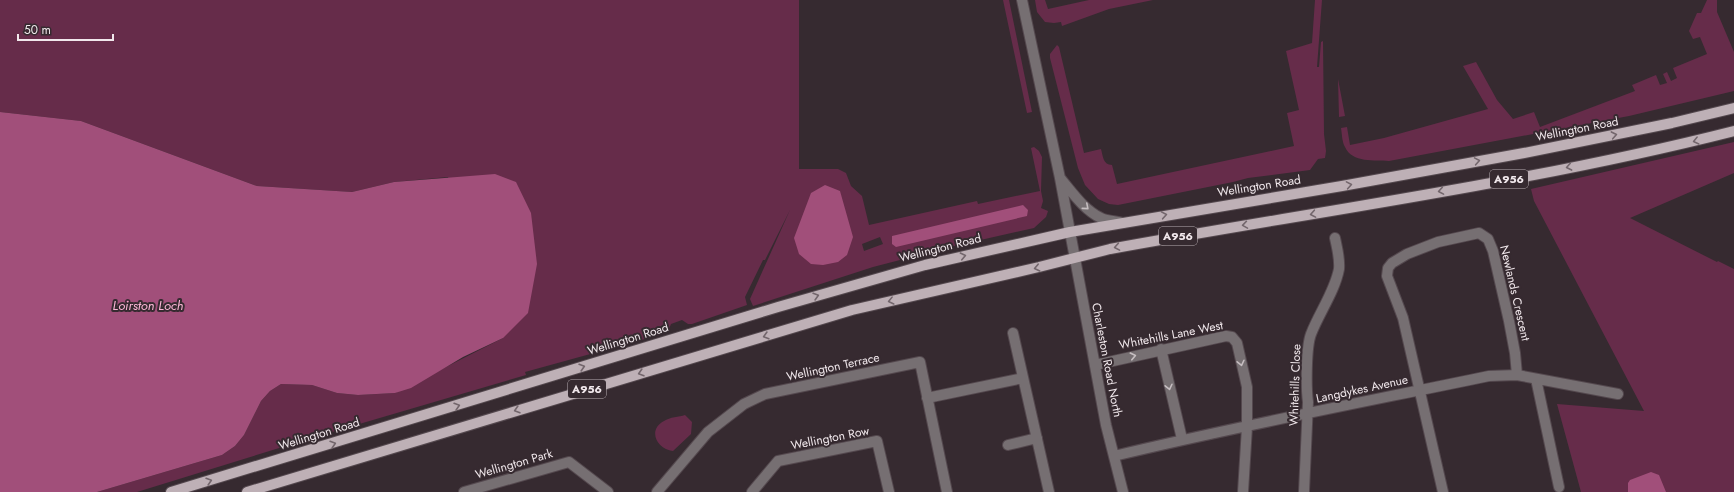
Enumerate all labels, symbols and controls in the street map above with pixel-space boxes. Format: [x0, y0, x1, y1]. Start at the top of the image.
scale bar [18, 16, 113, 42]
text: 50 m [24, 21, 51, 39]
street label: Wellington Road [1534, 112, 1620, 146]
one-way arrow [1611, 131, 1617, 140]
one-way arrow [1693, 136, 1699, 144]
one-way arrow [1474, 157, 1480, 166]
one-way arrow [1566, 163, 1572, 171]
road number: A956 [1490, 170, 1528, 188]
street label: Wellington Road [1216, 171, 1302, 201]
one-way arrow [1346, 181, 1352, 189]
one-way arrow [1438, 186, 1444, 195]
one-way arrow [1082, 202, 1089, 209]
one-way arrow [1310, 209, 1316, 218]
one-way arrow [1160, 212, 1167, 220]
one-way arrow [1242, 220, 1248, 229]
road number: A956 [1159, 227, 1197, 245]
street label: Wellington Road [897, 229, 983, 267]
one-way arrow [1114, 243, 1120, 251]
street label: Newlands Crescent [1495, 243, 1535, 343]
one-way arrow [960, 252, 966, 260]
one-way arrow [1034, 263, 1040, 271]
one-way arrow [812, 292, 819, 301]
water label: Loirston Loch [113, 296, 184, 315]
one-way arrow [888, 296, 894, 304]
street label: Charleston Road North [1087, 301, 1127, 419]
street label: Whitehills Lane West [1117, 316, 1225, 354]
street label: Wellington Road [585, 318, 671, 360]
one-way arrow [763, 331, 770, 340]
street label: Whitehills Close [1285, 344, 1305, 426]
street label: Wellington Terrace [785, 348, 881, 386]
one-way arrow [1130, 352, 1136, 360]
one-way arrow [1237, 360, 1245, 366]
one-way arrow [578, 363, 585, 372]
one-way arrow [638, 368, 645, 377]
street label: Langdykes Avenue [1314, 370, 1410, 408]
road number: A956 [568, 380, 606, 398]
one-way arrow [1165, 384, 1173, 390]
one-way arrow [454, 402, 461, 411]
one-way arrow [513, 405, 520, 414]
street label: Wellington Road [276, 413, 362, 455]
street label: Wellington Row [789, 421, 872, 454]
one-way arrow [329, 440, 336, 449]
street label: Wellington Park [473, 444, 555, 484]
one-way arrow [205, 477, 212, 486]

